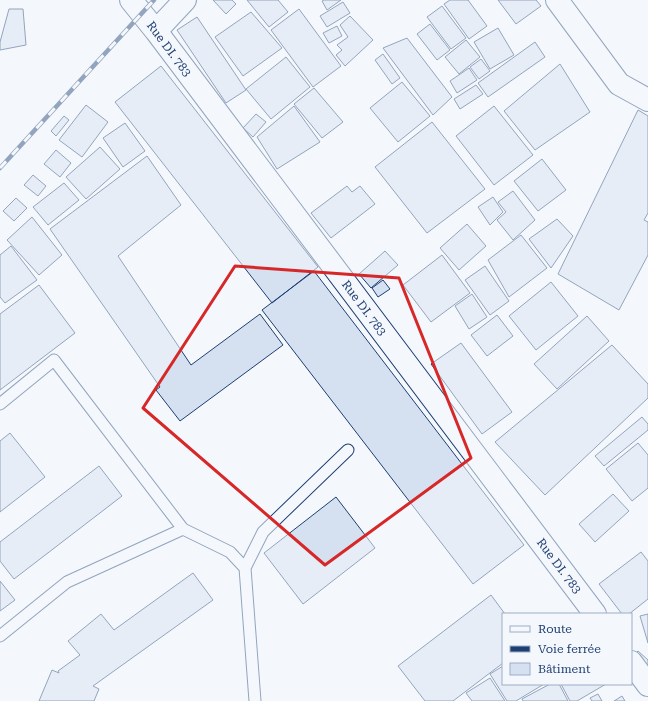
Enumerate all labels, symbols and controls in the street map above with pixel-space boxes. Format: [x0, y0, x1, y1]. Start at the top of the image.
street label: Rue DI. 783 [144, 19, 194, 79]
street label: Rue DI. 783 [339, 278, 389, 338]
street label: Rue DI. 783 [534, 536, 584, 596]
legend [502, 613, 632, 685]
text: Route [538, 622, 572, 636]
text: Voie ferrée [538, 642, 601, 656]
text: Bâtiment [538, 662, 591, 676]

